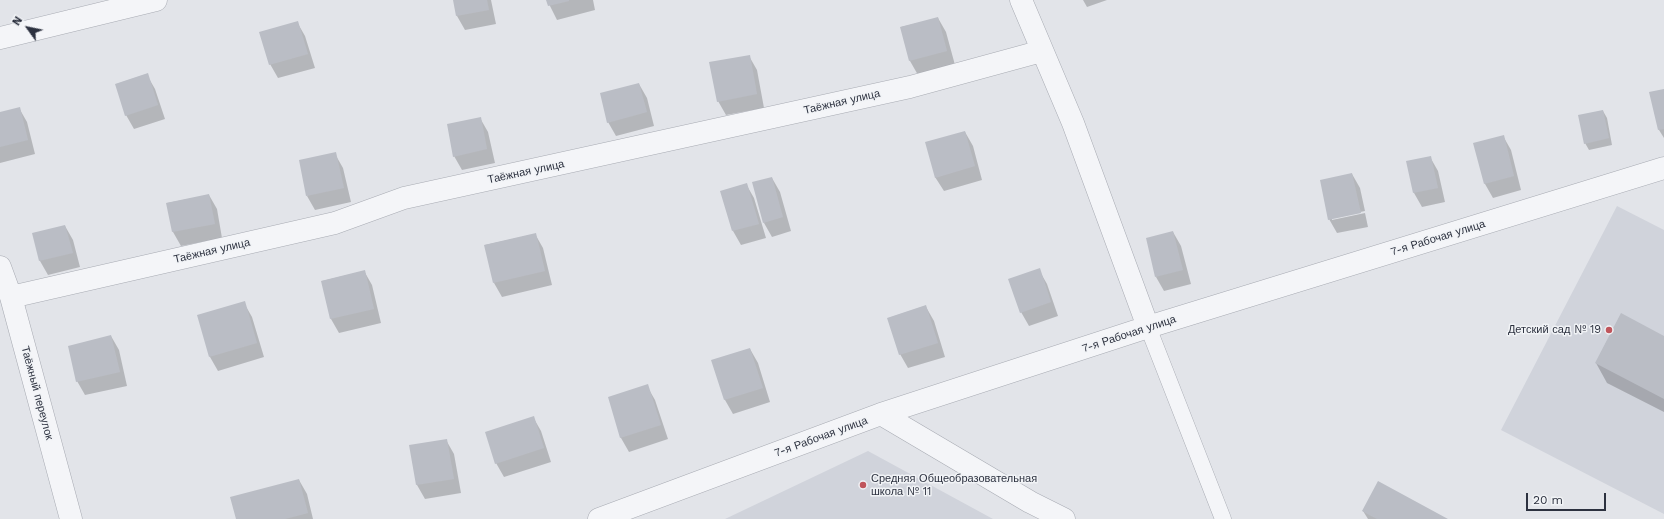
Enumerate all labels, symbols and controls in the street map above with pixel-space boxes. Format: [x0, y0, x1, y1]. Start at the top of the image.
north arrow [8, 8, 48, 48]
text: N [10, 14, 25, 28]
street label: Таёжная улица [803, 87, 881, 117]
street label: Таёжная улица [487, 157, 565, 187]
street label: 7-я Рабочая улица [1389, 217, 1487, 259]
street label: Таёжная улица [173, 236, 251, 266]
street label: 7-я Рабочая улица [1080, 313, 1178, 355]
place label: Детский сад № 19 [1508, 323, 1601, 337]
marker: Детский сад № 19 [1604, 325, 1614, 335]
street label: Таёжный переулок [18, 345, 56, 441]
street label: 7-я Рабочая улица [773, 414, 869, 460]
place label: Средняя Общеобразовательная школа № 11 [871, 472, 1037, 498]
marker: Средняя Общеобразовательная школа № 11 [858, 480, 868, 490]
scale bar [1528, 485, 1608, 511]
text: 20 m [1533, 493, 1563, 507]

